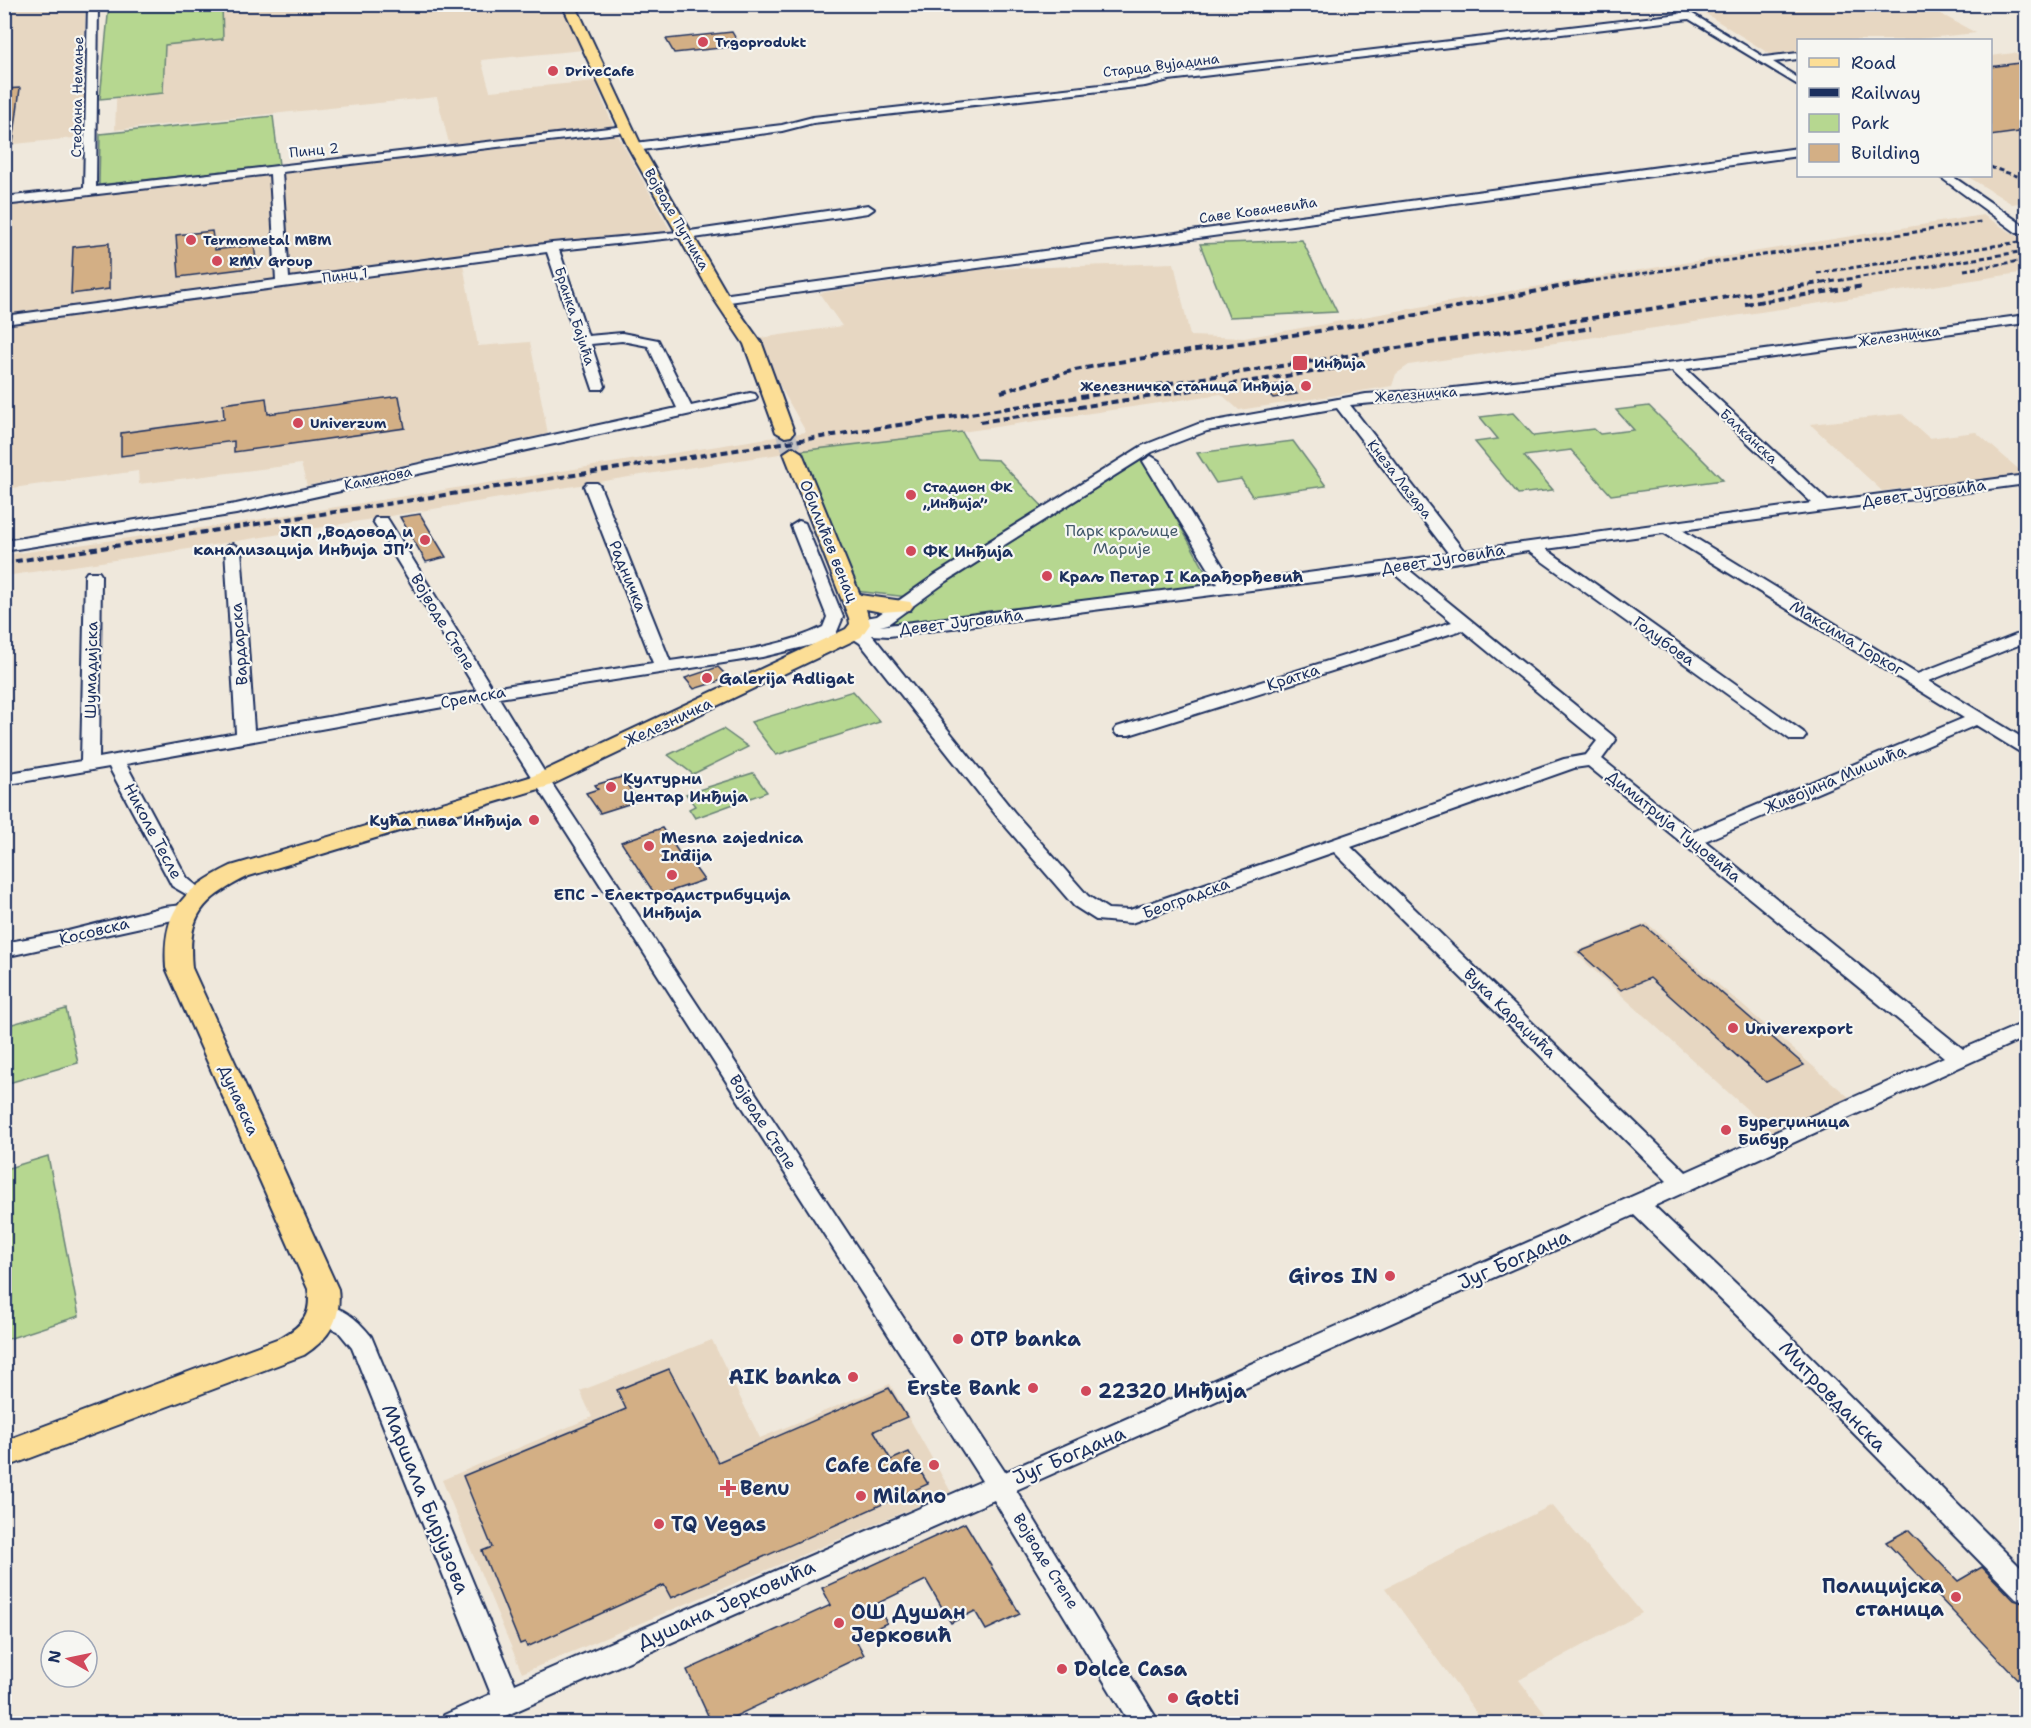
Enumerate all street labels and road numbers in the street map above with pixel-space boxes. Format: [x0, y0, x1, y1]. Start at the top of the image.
street label: Стефана Немање [67, 36, 87, 158]
street label: Старца Вујадина [1102, 49, 1220, 81]
street label: Пинц 2 [288, 138, 340, 162]
street label: Војводе Путника [641, 165, 714, 273]
street label: Саве Ковачевића [1198, 193, 1319, 227]
street label: Пинц 1 [321, 263, 369, 287]
street label: Бранка Бајића [551, 265, 599, 368]
street label: Железничка [1857, 321, 1942, 351]
street label: Железничка [1374, 382, 1458, 406]
street label: Балканска [1716, 405, 1782, 468]
street label: Кнеза Лазара [1364, 436, 1437, 522]
street label: Каменова [342, 462, 414, 494]
street label: Девет Југовића [1861, 474, 1987, 512]
street label: Обилићев венац [795, 477, 863, 606]
street label: Радничка [604, 537, 652, 615]
street label: Девет Југовића [1380, 539, 1506, 579]
street label: Војводе Степе [406, 570, 480, 674]
street label: Максима Горког [1786, 596, 1909, 681]
street label: Вардарска [226, 602, 252, 686]
street label: Девет Југовића [898, 604, 1024, 640]
street label: Голубова [1629, 611, 1699, 671]
street label: Шумадијска [80, 621, 102, 719]
street label: Кратка [1264, 659, 1322, 695]
street label: Сремска [439, 681, 507, 713]
street label: Железничка [621, 692, 715, 752]
street label: Живојина Мишића [1761, 740, 1909, 818]
street label: Димитрија Туцовића [1602, 765, 1746, 887]
street label: Николе Тесле [119, 779, 187, 883]
street label: Београдска [1140, 873, 1232, 923]
street label: Косовска [57, 912, 131, 950]
street label: Вука Караџића [1459, 964, 1561, 1062]
street label: Дунавска [214, 1061, 264, 1139]
street label: Војводе Степе [724, 1071, 802, 1173]
street label: Југ Богдана [1454, 1222, 1575, 1295]
street label: Митровданска [1773, 1335, 1893, 1457]
street label: Маршала Бирјузова [376, 1400, 476, 1598]
street label: Југ Богдана [1009, 1419, 1130, 1490]
street label: Војводе Степе [1008, 1509, 1084, 1613]
street label: Душана Јерковића [633, 1553, 820, 1655]

